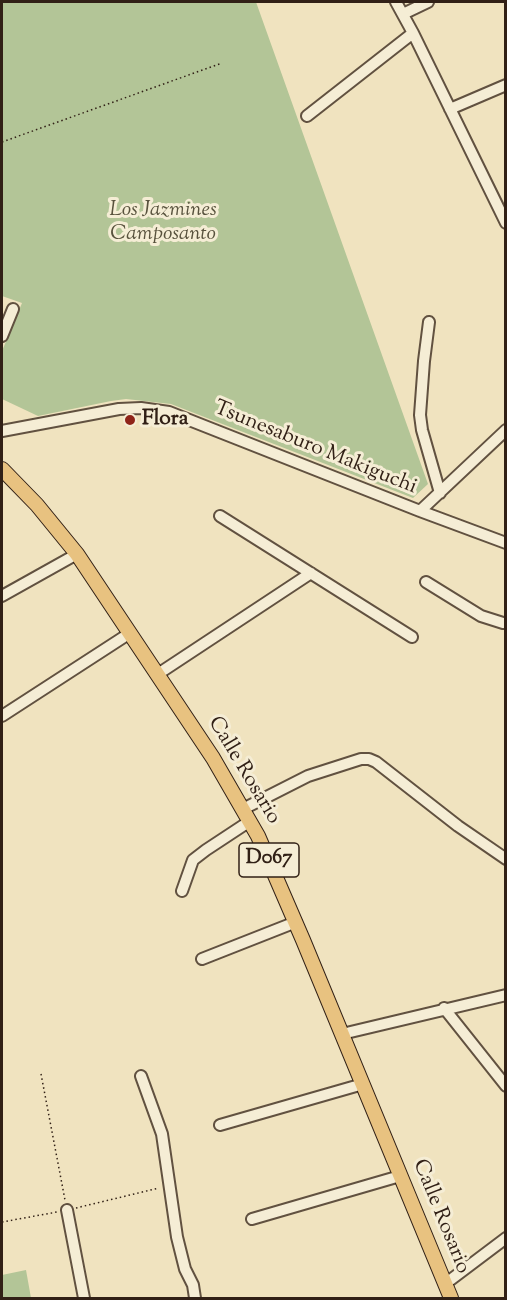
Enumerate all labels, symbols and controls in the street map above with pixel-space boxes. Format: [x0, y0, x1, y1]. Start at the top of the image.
park label: Los Jazmines Camposanto [109, 198, 217, 248]
street label: Tsunesaburo Makiguchi [210, 397, 420, 501]
place label: Flora [142, 407, 188, 433]
marker: Flora [123, 413, 137, 427]
street label: Calle Rosario [201, 713, 285, 829]
road number: D067 [239, 843, 299, 877]
street label: Calle Rosario [406, 1156, 474, 1278]

